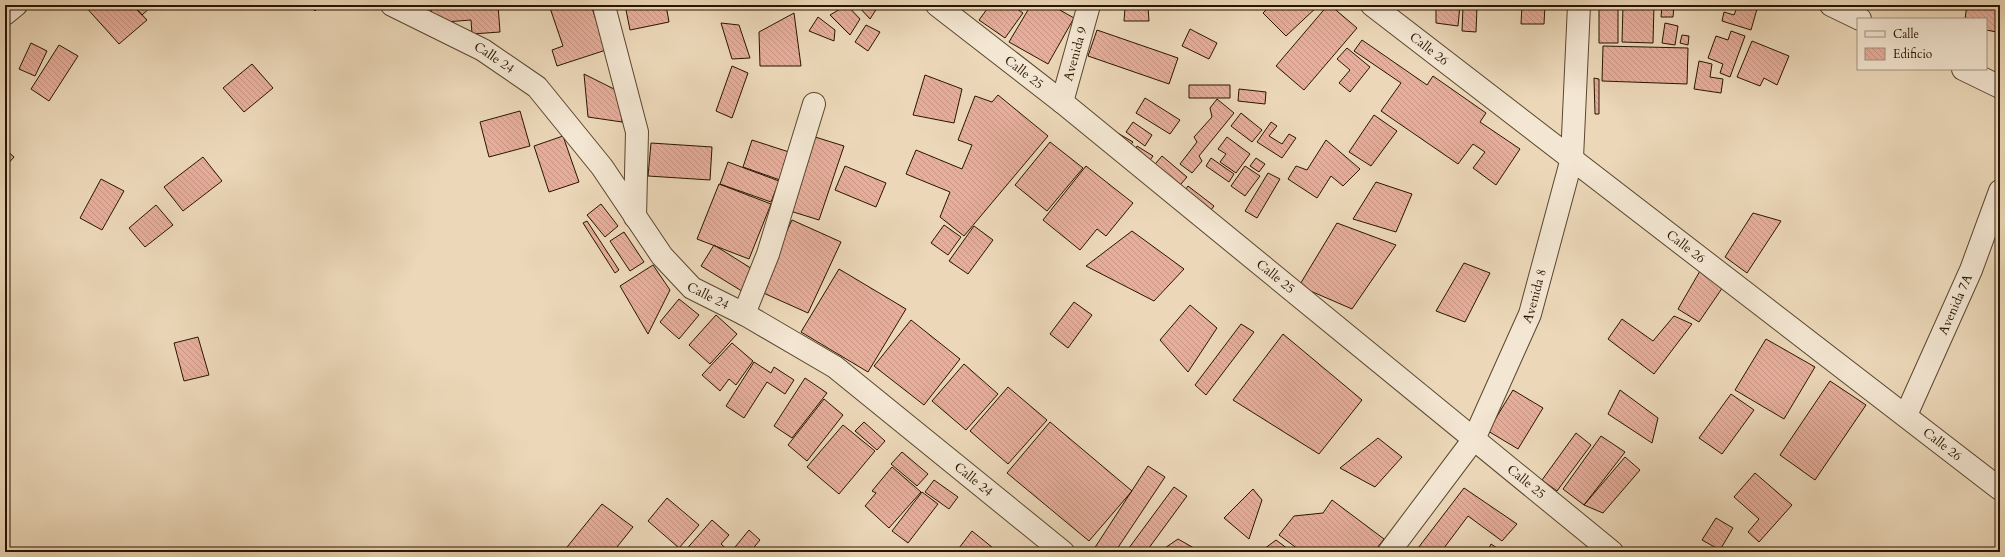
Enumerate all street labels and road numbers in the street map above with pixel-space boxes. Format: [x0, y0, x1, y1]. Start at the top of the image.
street label: Avenida 9 [1059, 24, 1092, 83]
street label: Calle 26 [1406, 28, 1453, 70]
street label: Calle 24 [471, 38, 518, 78]
street label: Calle 25 [1001, 52, 1047, 93]
street label: Calle 26 [1662, 226, 1709, 268]
street label: Calle 25 [1252, 255, 1299, 298]
street label: Avenida 8 [1518, 267, 1551, 326]
street label: Avenida 7A [1934, 271, 1977, 338]
street label: Calle 24 [684, 278, 732, 314]
street label: Calle 26 [1919, 424, 1966, 466]
street label: Calle 24 [950, 458, 997, 501]
street label: Calle 25 [1503, 461, 1549, 503]

